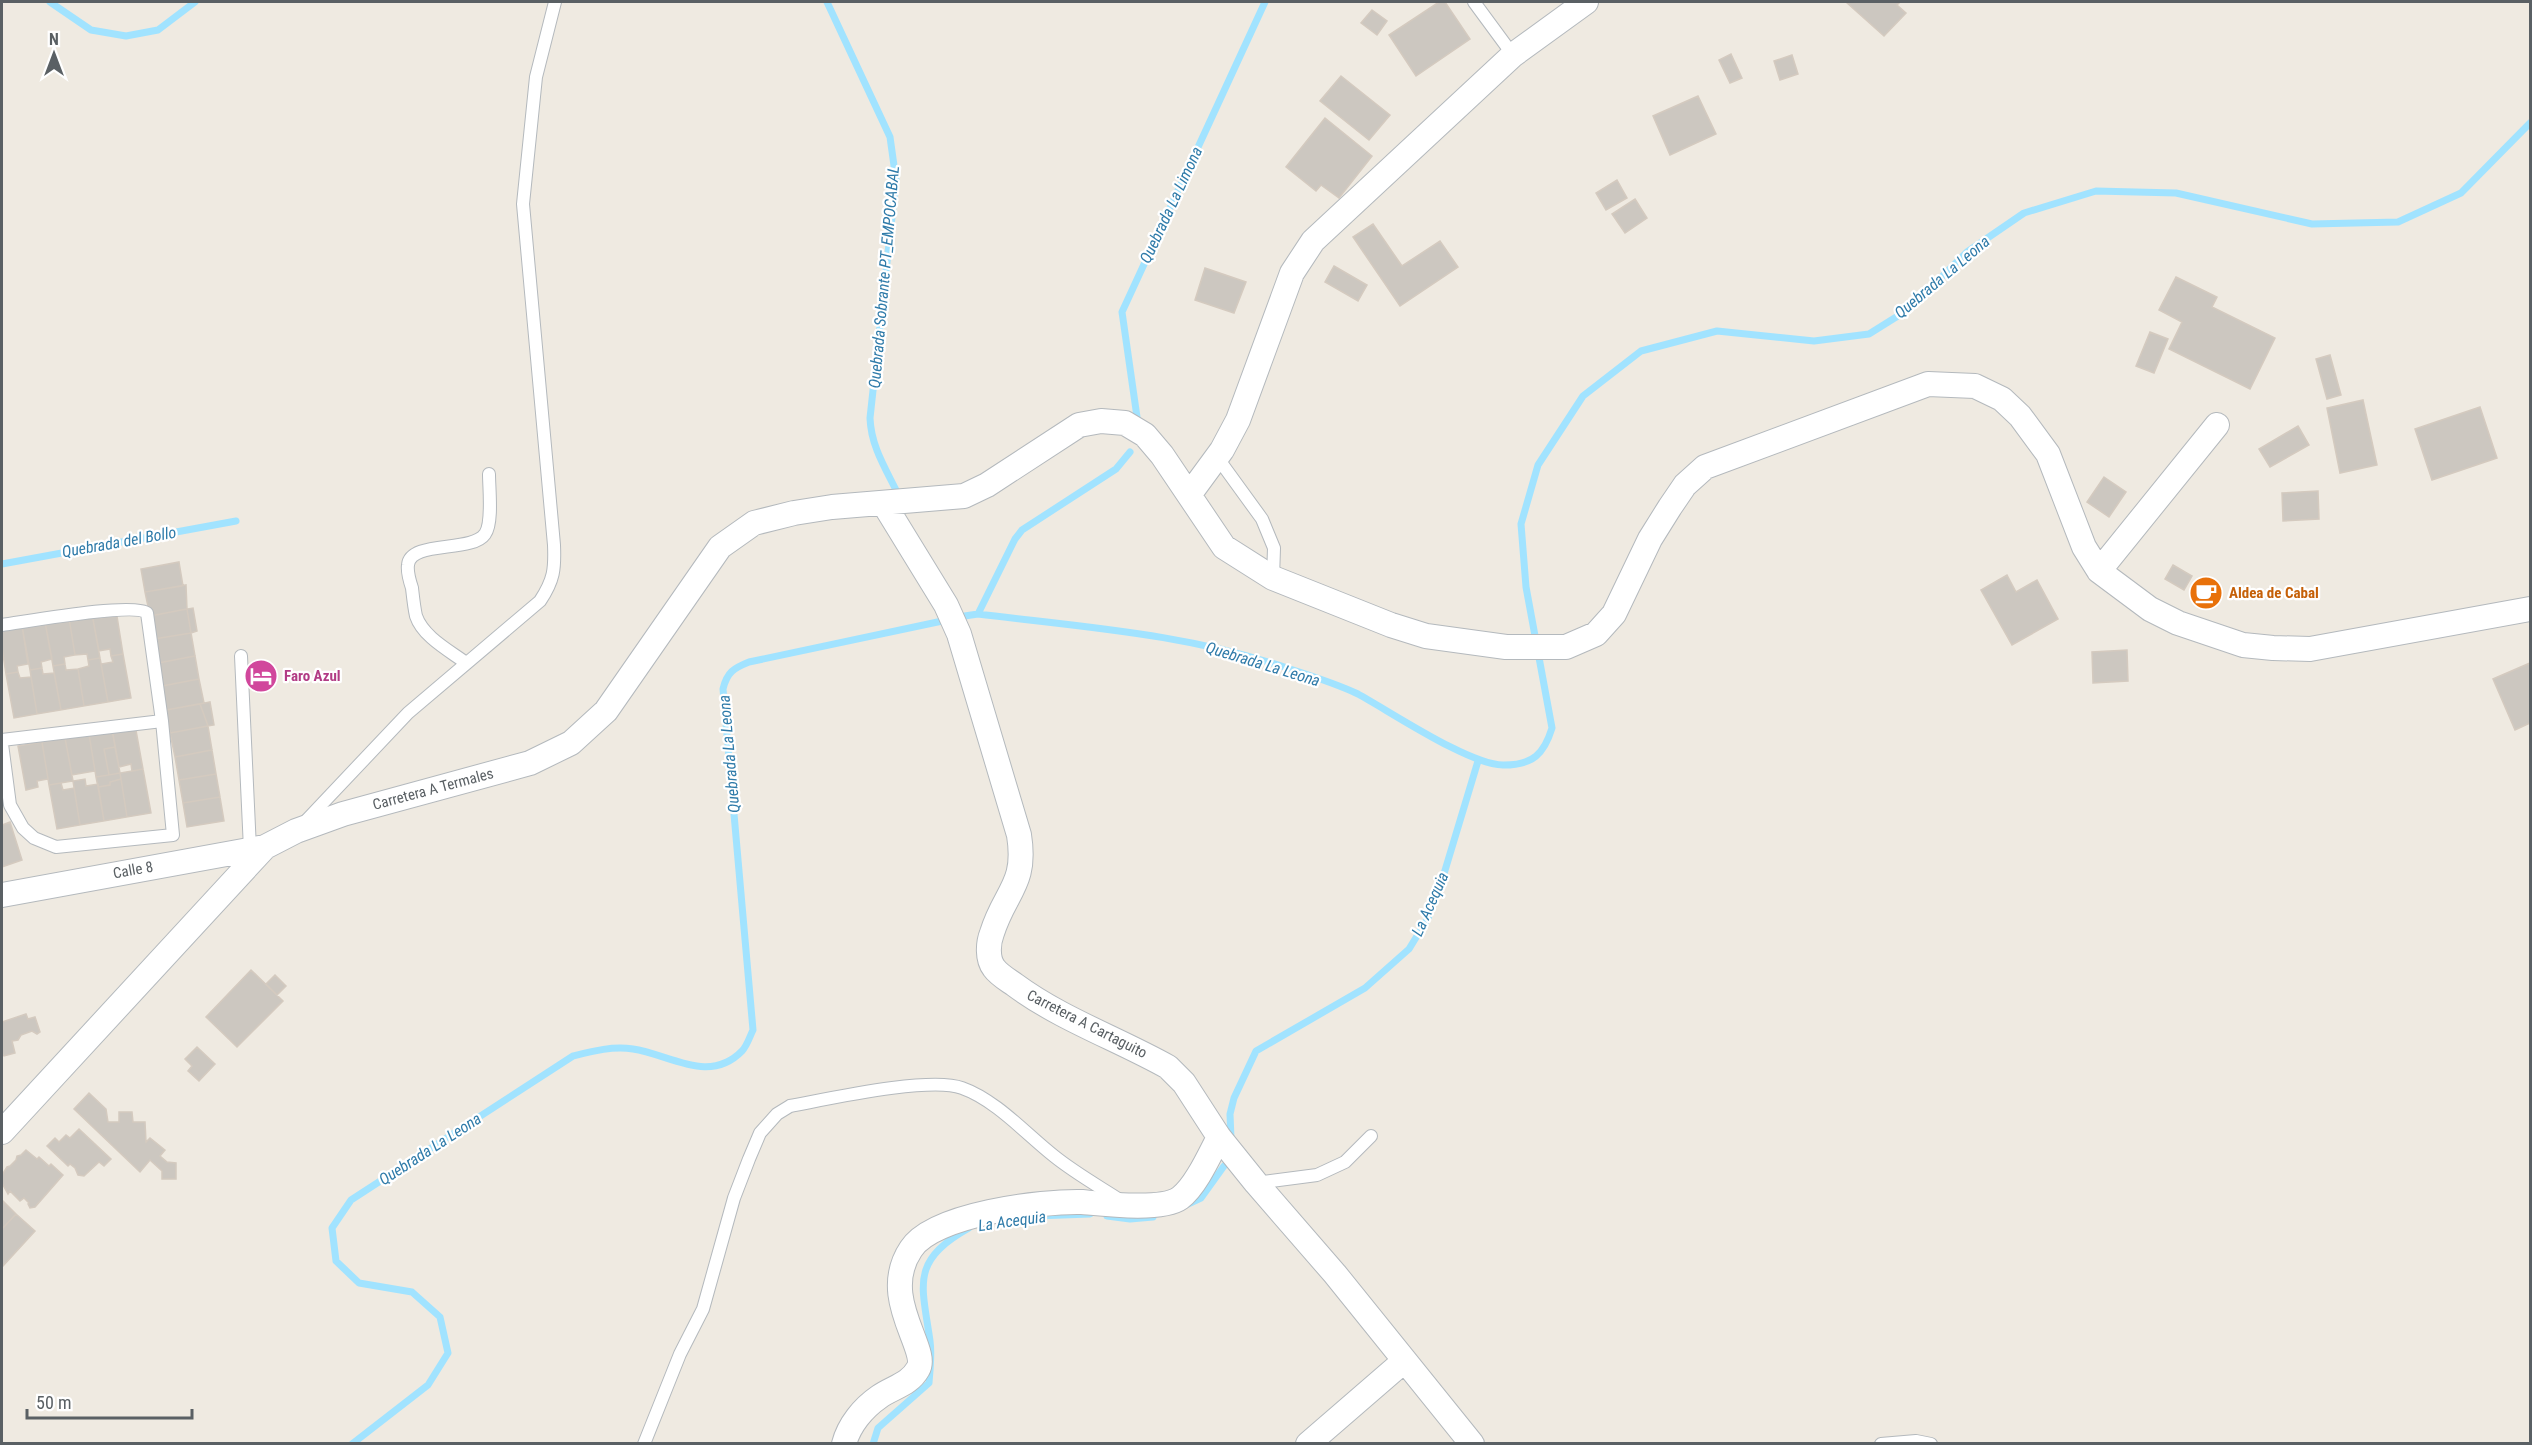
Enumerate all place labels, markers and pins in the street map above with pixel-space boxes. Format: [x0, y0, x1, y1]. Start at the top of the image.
cafe icon: Aldea de Cabal [2188, 575, 2224, 611]
place label: Aldea de Cabal [2229, 584, 2319, 602]
hotel icon: Faro Azul [243, 658, 279, 694]
place label: Faro Azul [284, 667, 341, 685]

